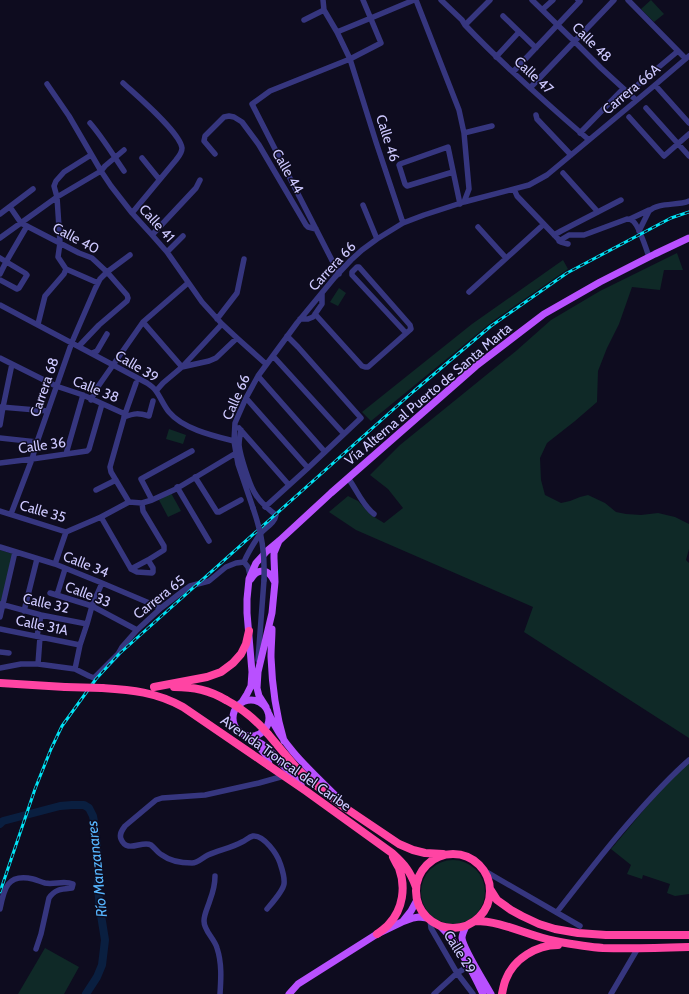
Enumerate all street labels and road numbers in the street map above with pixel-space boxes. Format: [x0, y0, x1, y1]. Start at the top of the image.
street label: Calle 48 [568, 18, 616, 66]
street label: Calle 47 [511, 52, 557, 98]
street label: Carrera 66A [598, 59, 664, 118]
street label: Calle 46 [372, 112, 404, 164]
street label: Calle 44 [268, 146, 308, 196]
street label: Calle 41 [135, 200, 179, 246]
street label: Calle 40 [50, 218, 103, 258]
street label: Carrera 66 [305, 237, 360, 295]
street label: Vía Alterna al Puerto de Santa Marta [341, 319, 515, 469]
street label: Calle 39 [112, 346, 162, 386]
street label: Carrera 68 [25, 355, 63, 419]
street label: Calle 66 [218, 371, 254, 423]
street label: Calle 38 [70, 372, 122, 406]
street label: Calle 36 [17, 433, 67, 457]
street label: Calle 35 [18, 496, 68, 526]
street label: Calle 34 [60, 547, 112, 581]
street label: Carrera 65 [129, 571, 189, 623]
street label: Calle 33 [63, 577, 113, 611]
street label: Calle 32 [21, 589, 71, 617]
street label: Calle 31A [14, 611, 70, 639]
street label: Avenida Troncal del Caribe [217, 711, 355, 815]
street label: Calle 29 [440, 927, 480, 977]

